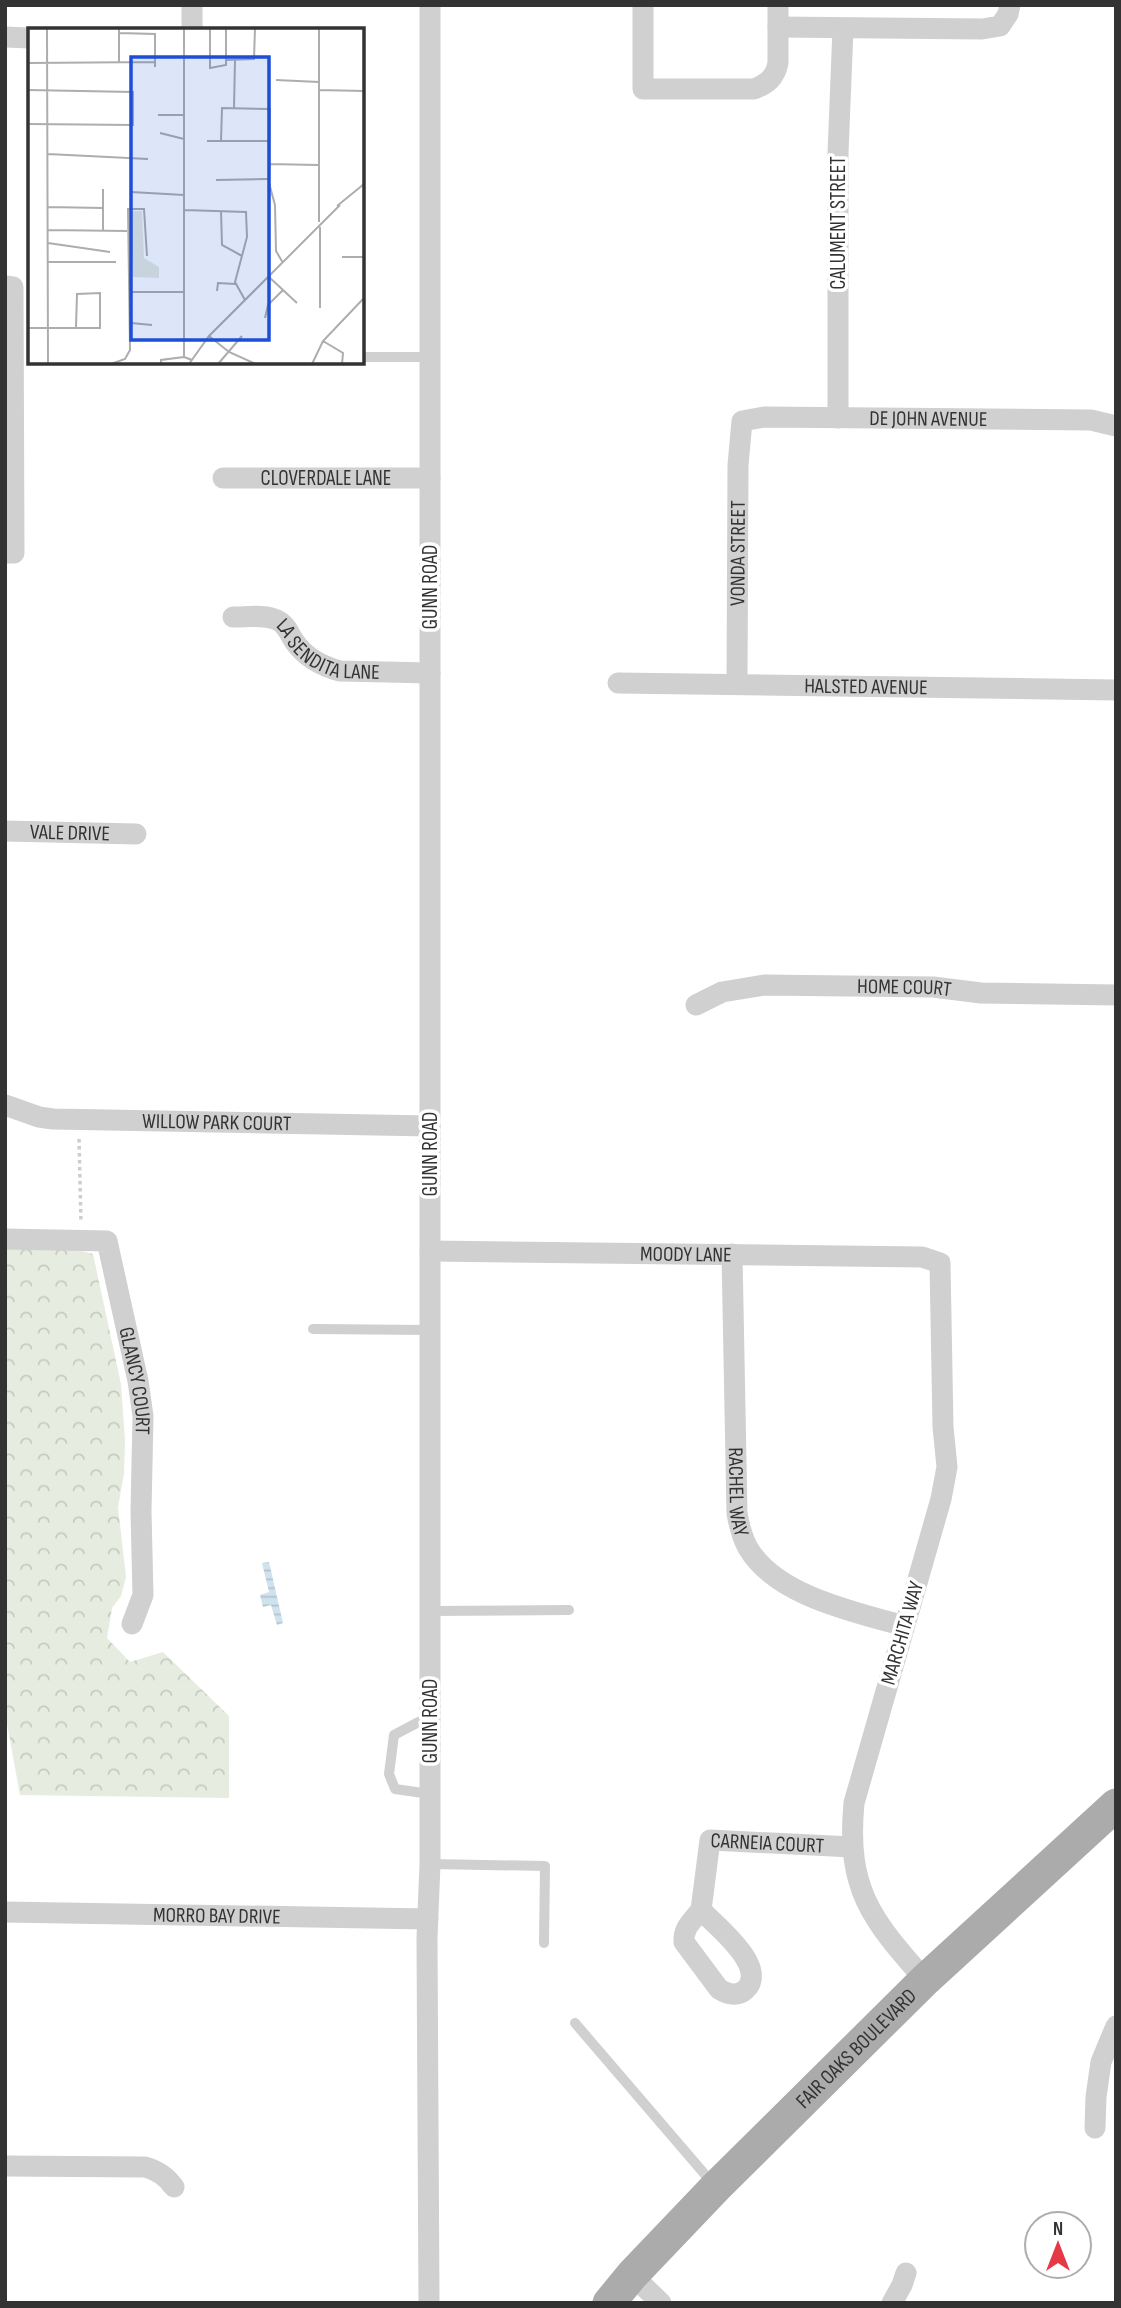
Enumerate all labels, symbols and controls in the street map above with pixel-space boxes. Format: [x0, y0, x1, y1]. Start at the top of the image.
inset map [28, 28, 364, 364]
street label: CALUMENT STREET [826, 156, 851, 290]
street label: DE JOHN AVENUE [869, 406, 988, 432]
street label: CLOVERDALE LANE [261, 466, 391, 491]
street label: VONDA STREET [725, 500, 751, 606]
street label: GUNN ROAD [418, 545, 443, 629]
street label: LA SENDITA LANE [271, 613, 380, 685]
street label: HALSTED AVENUE [804, 674, 928, 700]
street label: VALE DRIVE [30, 820, 110, 846]
street label: HOME COURT [857, 974, 953, 1002]
street label: WILLOW PARK COURT [142, 1109, 292, 1136]
street label: GUNN ROAD [418, 1112, 443, 1196]
street label: MOODY LANE [640, 1242, 732, 1268]
street label: GLANCY COURT [113, 1325, 155, 1436]
street label: RACHEL WAY [723, 1447, 754, 1540]
street label: MARCHITA WAY [876, 1578, 929, 1688]
street label: GUNN ROAD [418, 1679, 443, 1763]
street label: CARNEIA COURT [710, 1828, 825, 1859]
street label: MORRO BAY DRIVE [153, 1902, 281, 1930]
street label: FAIR OAKS BOULEVARD [791, 1984, 922, 2114]
north arrow [1023, 2210, 1093, 2280]
text: N [1053, 2218, 1063, 2241]

